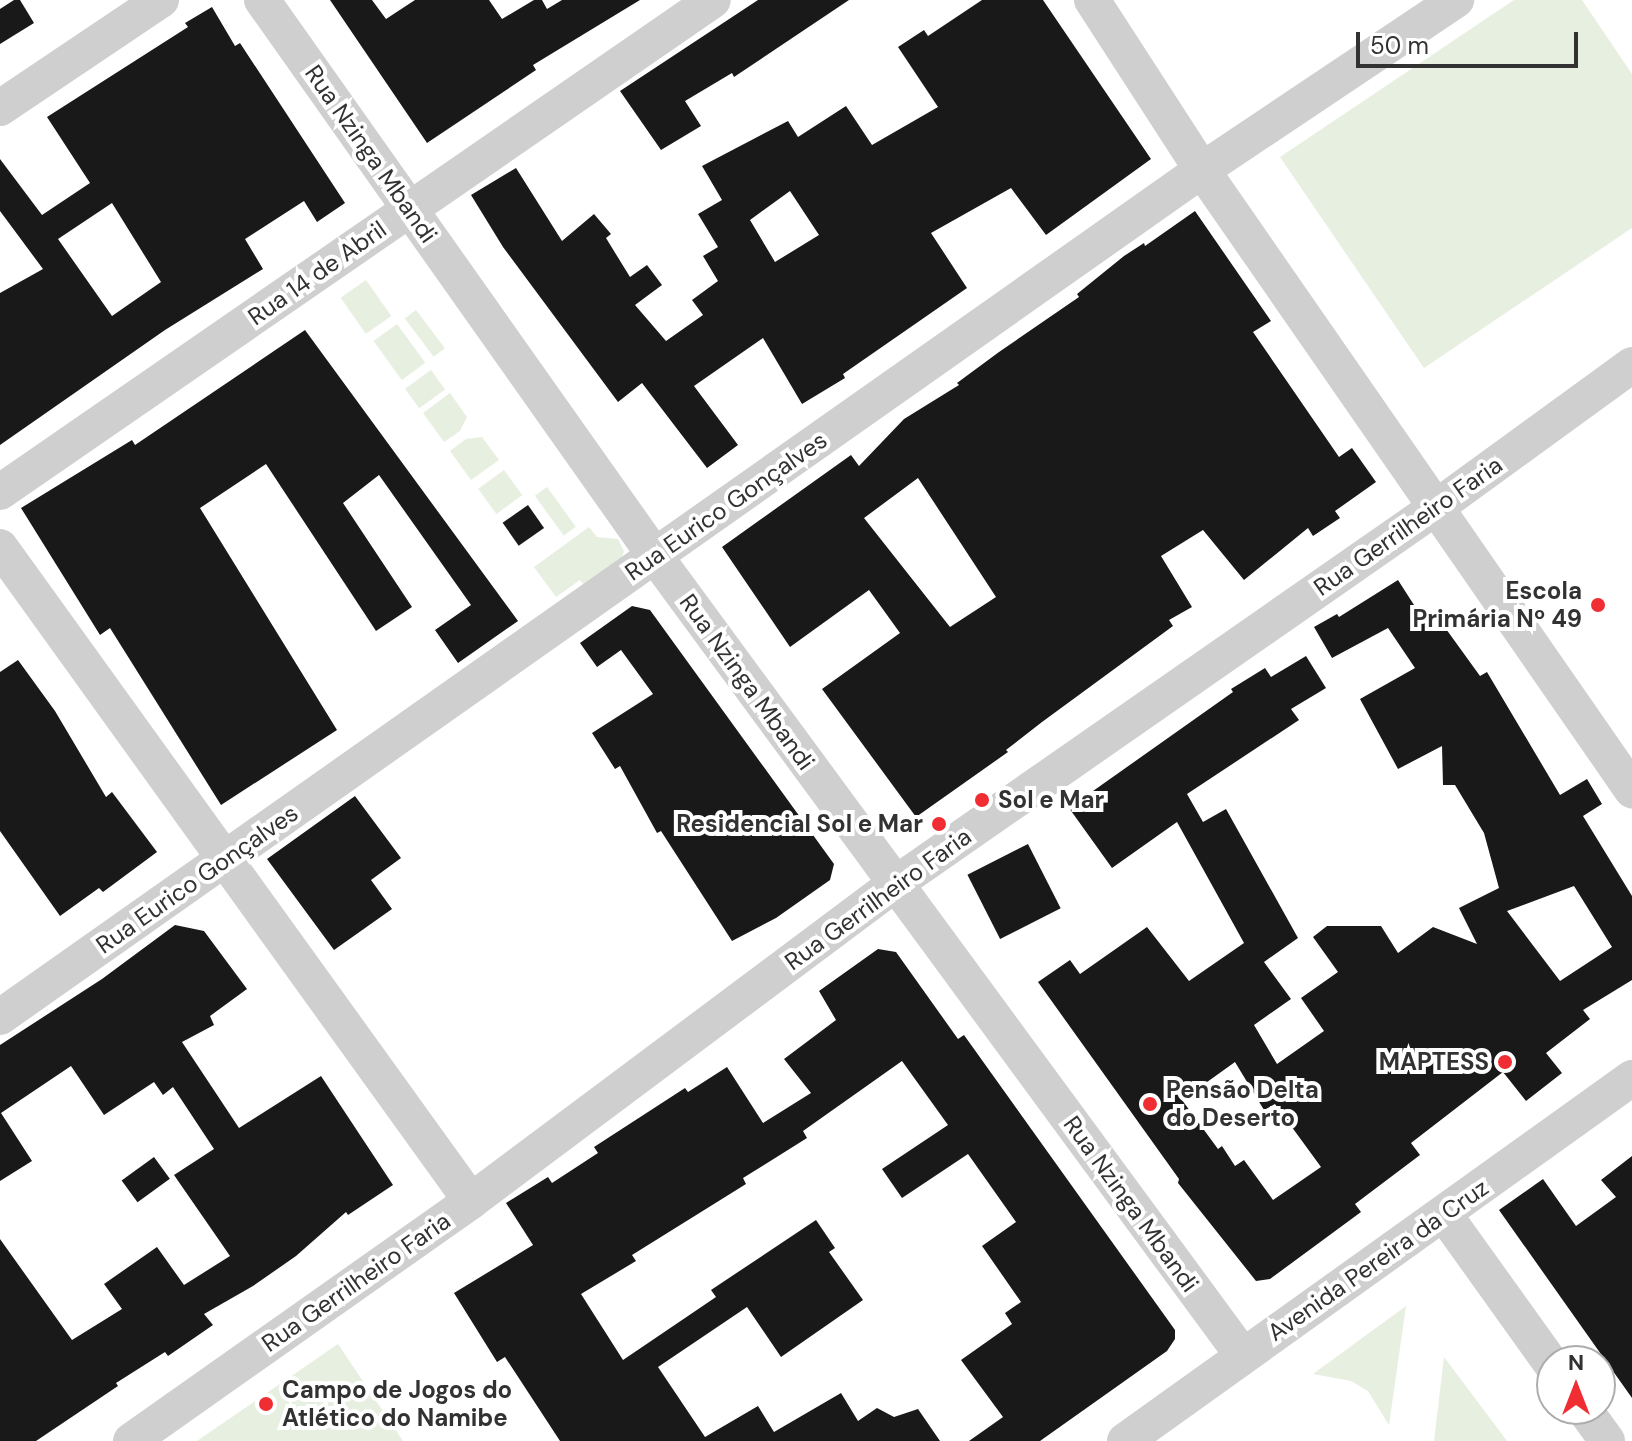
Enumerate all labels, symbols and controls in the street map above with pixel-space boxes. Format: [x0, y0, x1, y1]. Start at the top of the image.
scale bar [1360, 16, 1582, 66]
text: 50 m [1370, 30, 1429, 61]
street label: Rua Nzinga Mbandi [299, 60, 443, 248]
street label: Rua 14 de Abril [242, 215, 392, 331]
street label: Rua Eurico Gonçalves [620, 425, 832, 587]
street label: Rua Gerrilheiro Faria [1308, 450, 1508, 602]
place label: Escola Primária Nº 49 [1412, 577, 1582, 633]
street label: Rua Nzinga Mbandi [674, 588, 820, 776]
marker: Escola Primária Nº 49 [1589, 596, 1607, 614]
place label: Sol e Mar [998, 786, 1104, 814]
marker: Sol e Mar [973, 791, 991, 809]
street label: Rua Eurico Gonçalves [91, 798, 303, 960]
place label: Residencial Sol e Mar [676, 810, 923, 838]
marker: Residencial Sol e Mar [930, 815, 948, 833]
street label: Rua Gerrilheiro Faria [779, 822, 977, 976]
place label: MAPTESS [1379, 1048, 1489, 1076]
marker: MAPTESS [1496, 1053, 1514, 1071]
place label: Pensão Delta do Deserto [1166, 1076, 1319, 1132]
marker: Pensão Delta do Deserto [1141, 1095, 1159, 1113]
street label: Rua Nzinga Mbandi [1058, 1110, 1204, 1298]
street label: Avenida Pereira da Cruz [1262, 1173, 1494, 1347]
street label: Rua Gerrilheiro Faria [256, 1206, 456, 1358]
north arrow [1536, 1345, 1616, 1425]
text: N [1568, 1348, 1584, 1377]
place label: Campo de Jogos do Atlético do Namibe [282, 1376, 512, 1432]
marker: Campo de Jogos do Atlético do Namibe [257, 1395, 275, 1413]

